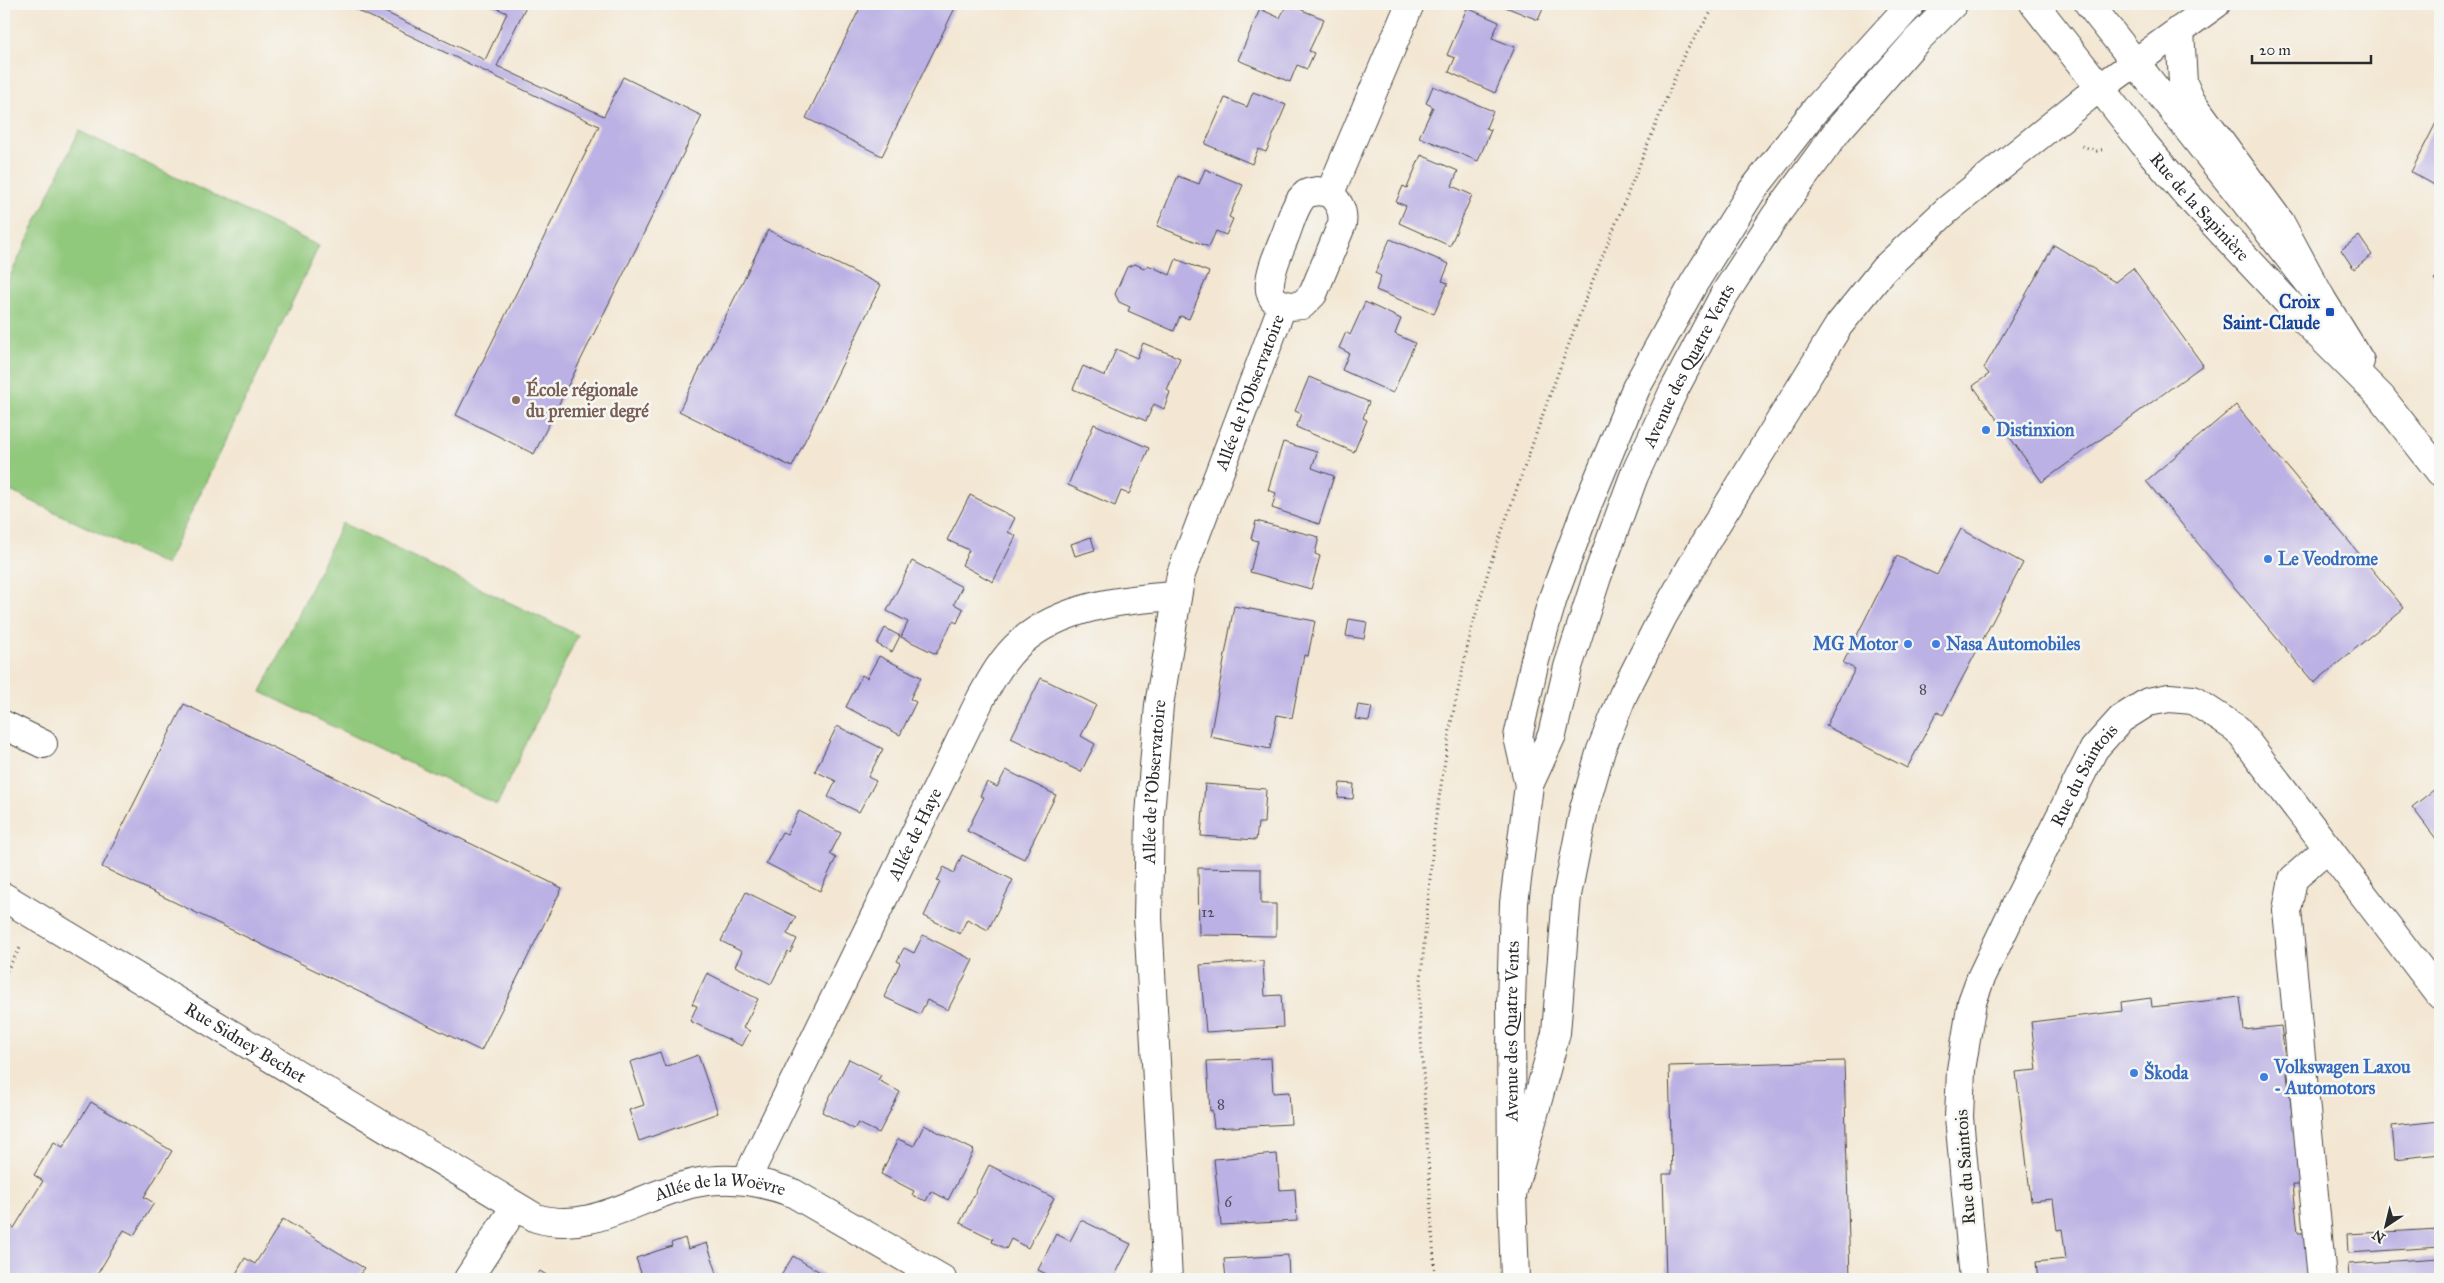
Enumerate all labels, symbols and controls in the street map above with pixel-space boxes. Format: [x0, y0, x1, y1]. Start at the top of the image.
scale bar [2252, 32, 2370, 64]
text: 20 m [2259, 41, 2291, 59]
street label: Rue de la Sapinière [2145, 148, 2254, 266]
street label: Avenue des Quatre Vents [1637, 280, 1739, 452]
place label: Croix Saint-Claude [2223, 291, 2321, 334]
marker: Croix Saint-Claude [2324, 306, 2336, 318]
street label: Allée de l'Observatoire [1210, 311, 1289, 474]
place label: École régionale du premier degré [526, 376, 649, 423]
marker: École régionale du premier degré [510, 394, 522, 406]
place label: Distinxion [1996, 419, 2075, 441]
marker: Distinxion [1980, 424, 1992, 436]
place label: Le Veodrome [2278, 548, 2379, 570]
marker: Le Veodrome [2262, 553, 2274, 565]
place label: MG Motor [1813, 633, 1899, 655]
place label: Nasa Automobiles [1946, 633, 2081, 655]
marker: MG Motor [1902, 638, 1914, 650]
marker: Nasa Automobiles [1930, 638, 1942, 650]
house number: 8 [1919, 680, 1927, 698]
street label: Allée de l'Observatoire [1138, 698, 1171, 865]
street label: Rue du Saintois [2046, 719, 2122, 830]
street label: Allée de Haye [883, 784, 946, 885]
house number: 12 [1201, 903, 1215, 921]
street label: Avenue des Quatre Vents [1500, 940, 1524, 1122]
street label: Rue Sidney Bechet [181, 998, 311, 1088]
place label: Volkswagen Laxou - Automotors [2273, 1056, 2411, 1099]
place label: Škoda [2144, 1061, 2189, 1084]
marker: Škoda [2128, 1067, 2140, 1079]
marker: Volkswagen Laxou - Automotors [2258, 1071, 2270, 1083]
house number: 8 [1217, 1095, 1225, 1113]
street label: Rue du Saintois [1950, 1109, 1980, 1225]
street label: Allée de la Woëvre [650, 1169, 789, 1206]
house number: 6 [1224, 1193, 1233, 1211]
north arrow [2362, 1200, 2412, 1250]
text: N [2369, 1226, 2389, 1247]

